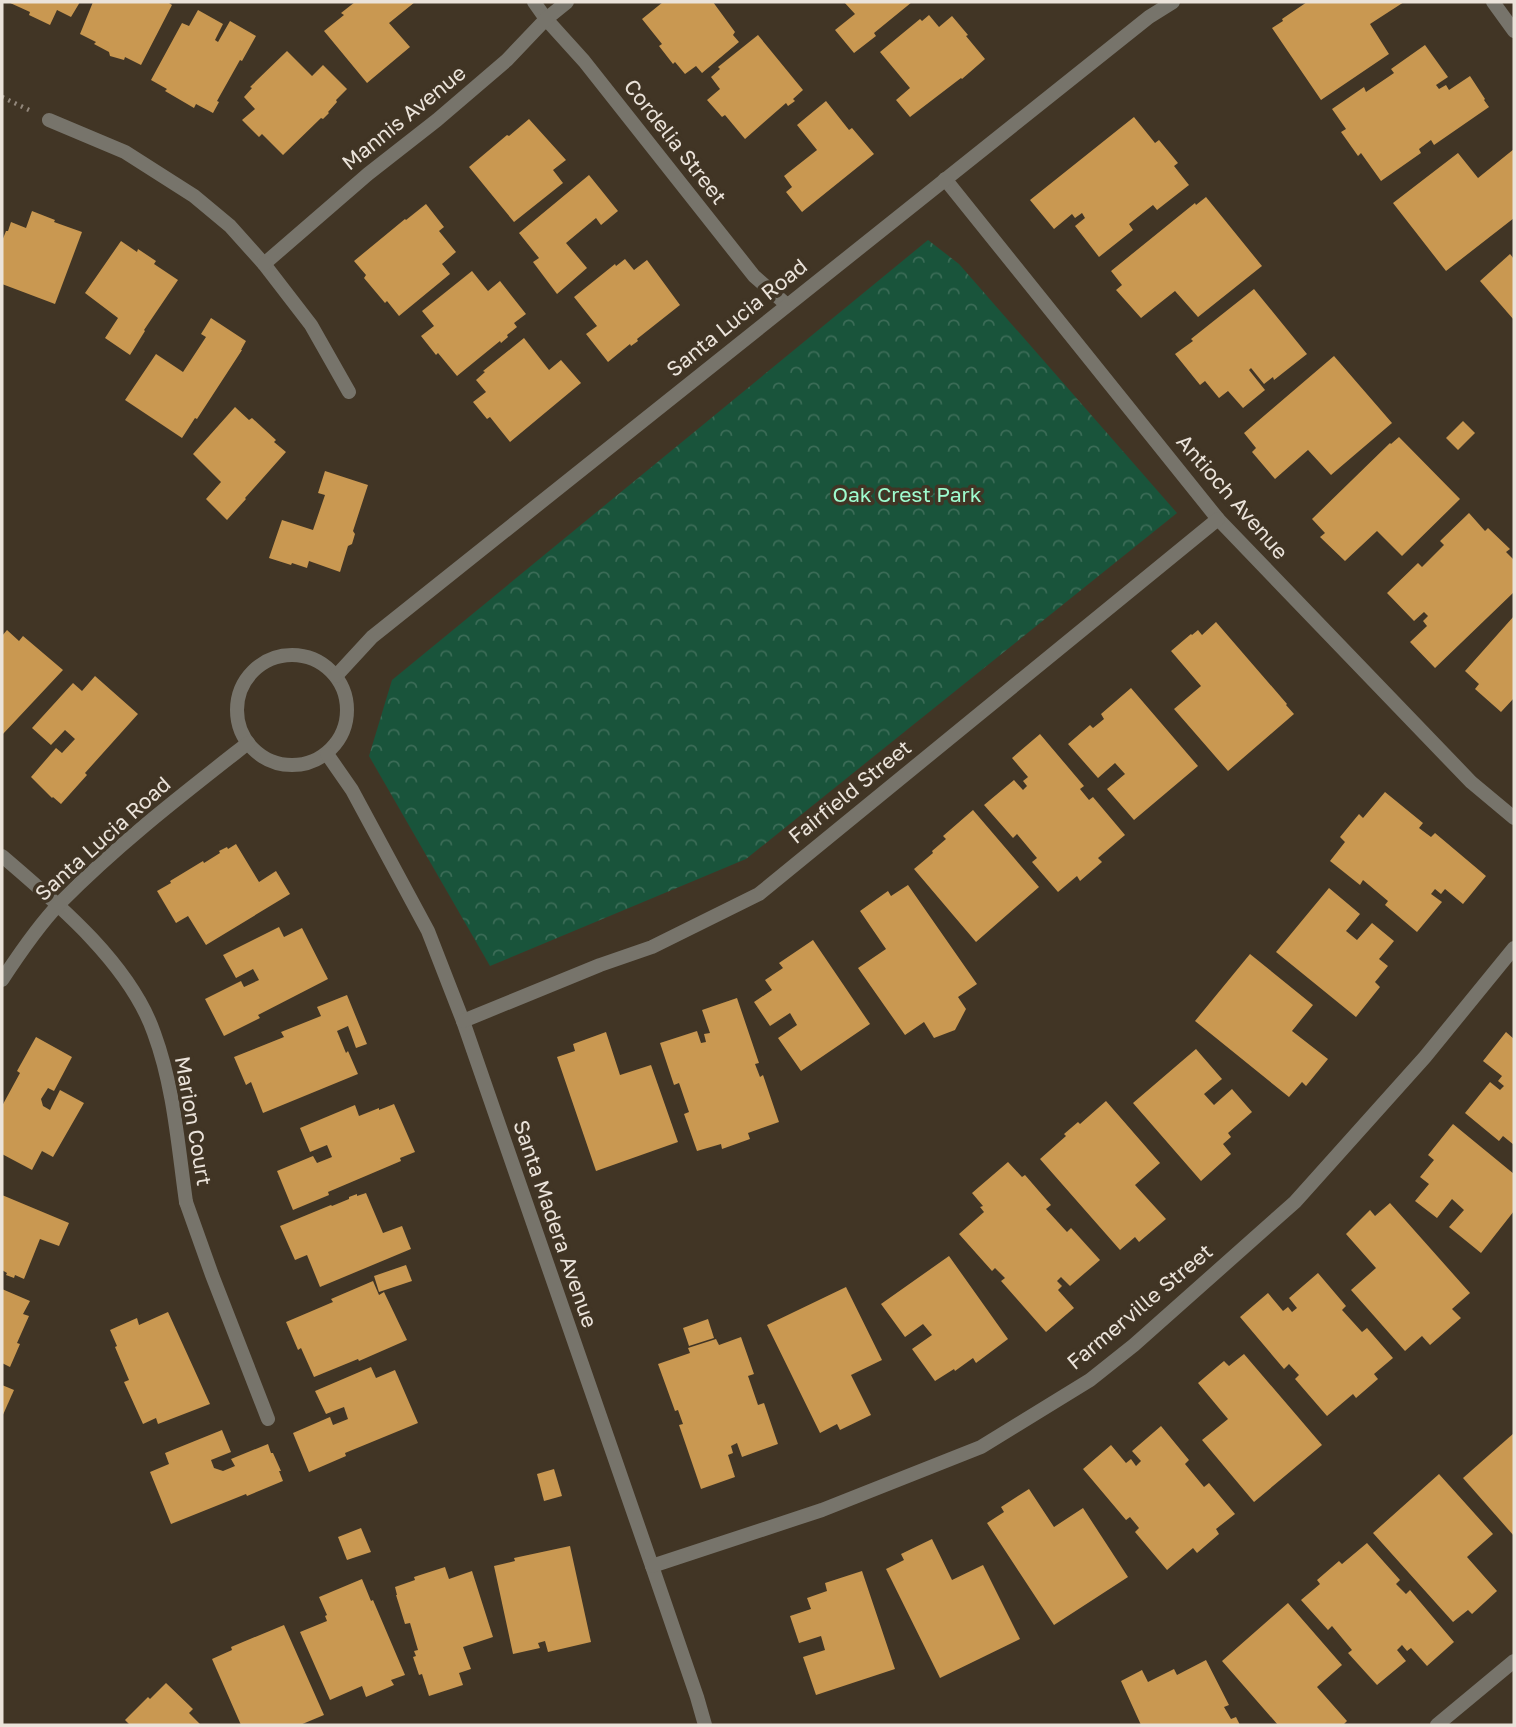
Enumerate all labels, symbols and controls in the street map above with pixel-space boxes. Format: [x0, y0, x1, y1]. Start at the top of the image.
street label: Mannis Avenue [336, 59, 471, 175]
street label: Cordelia Street [619, 74, 733, 209]
street label: Santa Lucia Road [661, 253, 812, 382]
street label: Antioch Avenue [1171, 429, 1294, 564]
park label: Oak Crest Park [832, 481, 982, 507]
street label: Fairfield Street [783, 734, 916, 849]
street label: Santa Lucia Road [29, 771, 175, 906]
street label: Marion Court [170, 1054, 218, 1188]
street label: Santa Madera Avenue [508, 1116, 604, 1331]
street label: Farmerville Street [1061, 1238, 1217, 1375]

